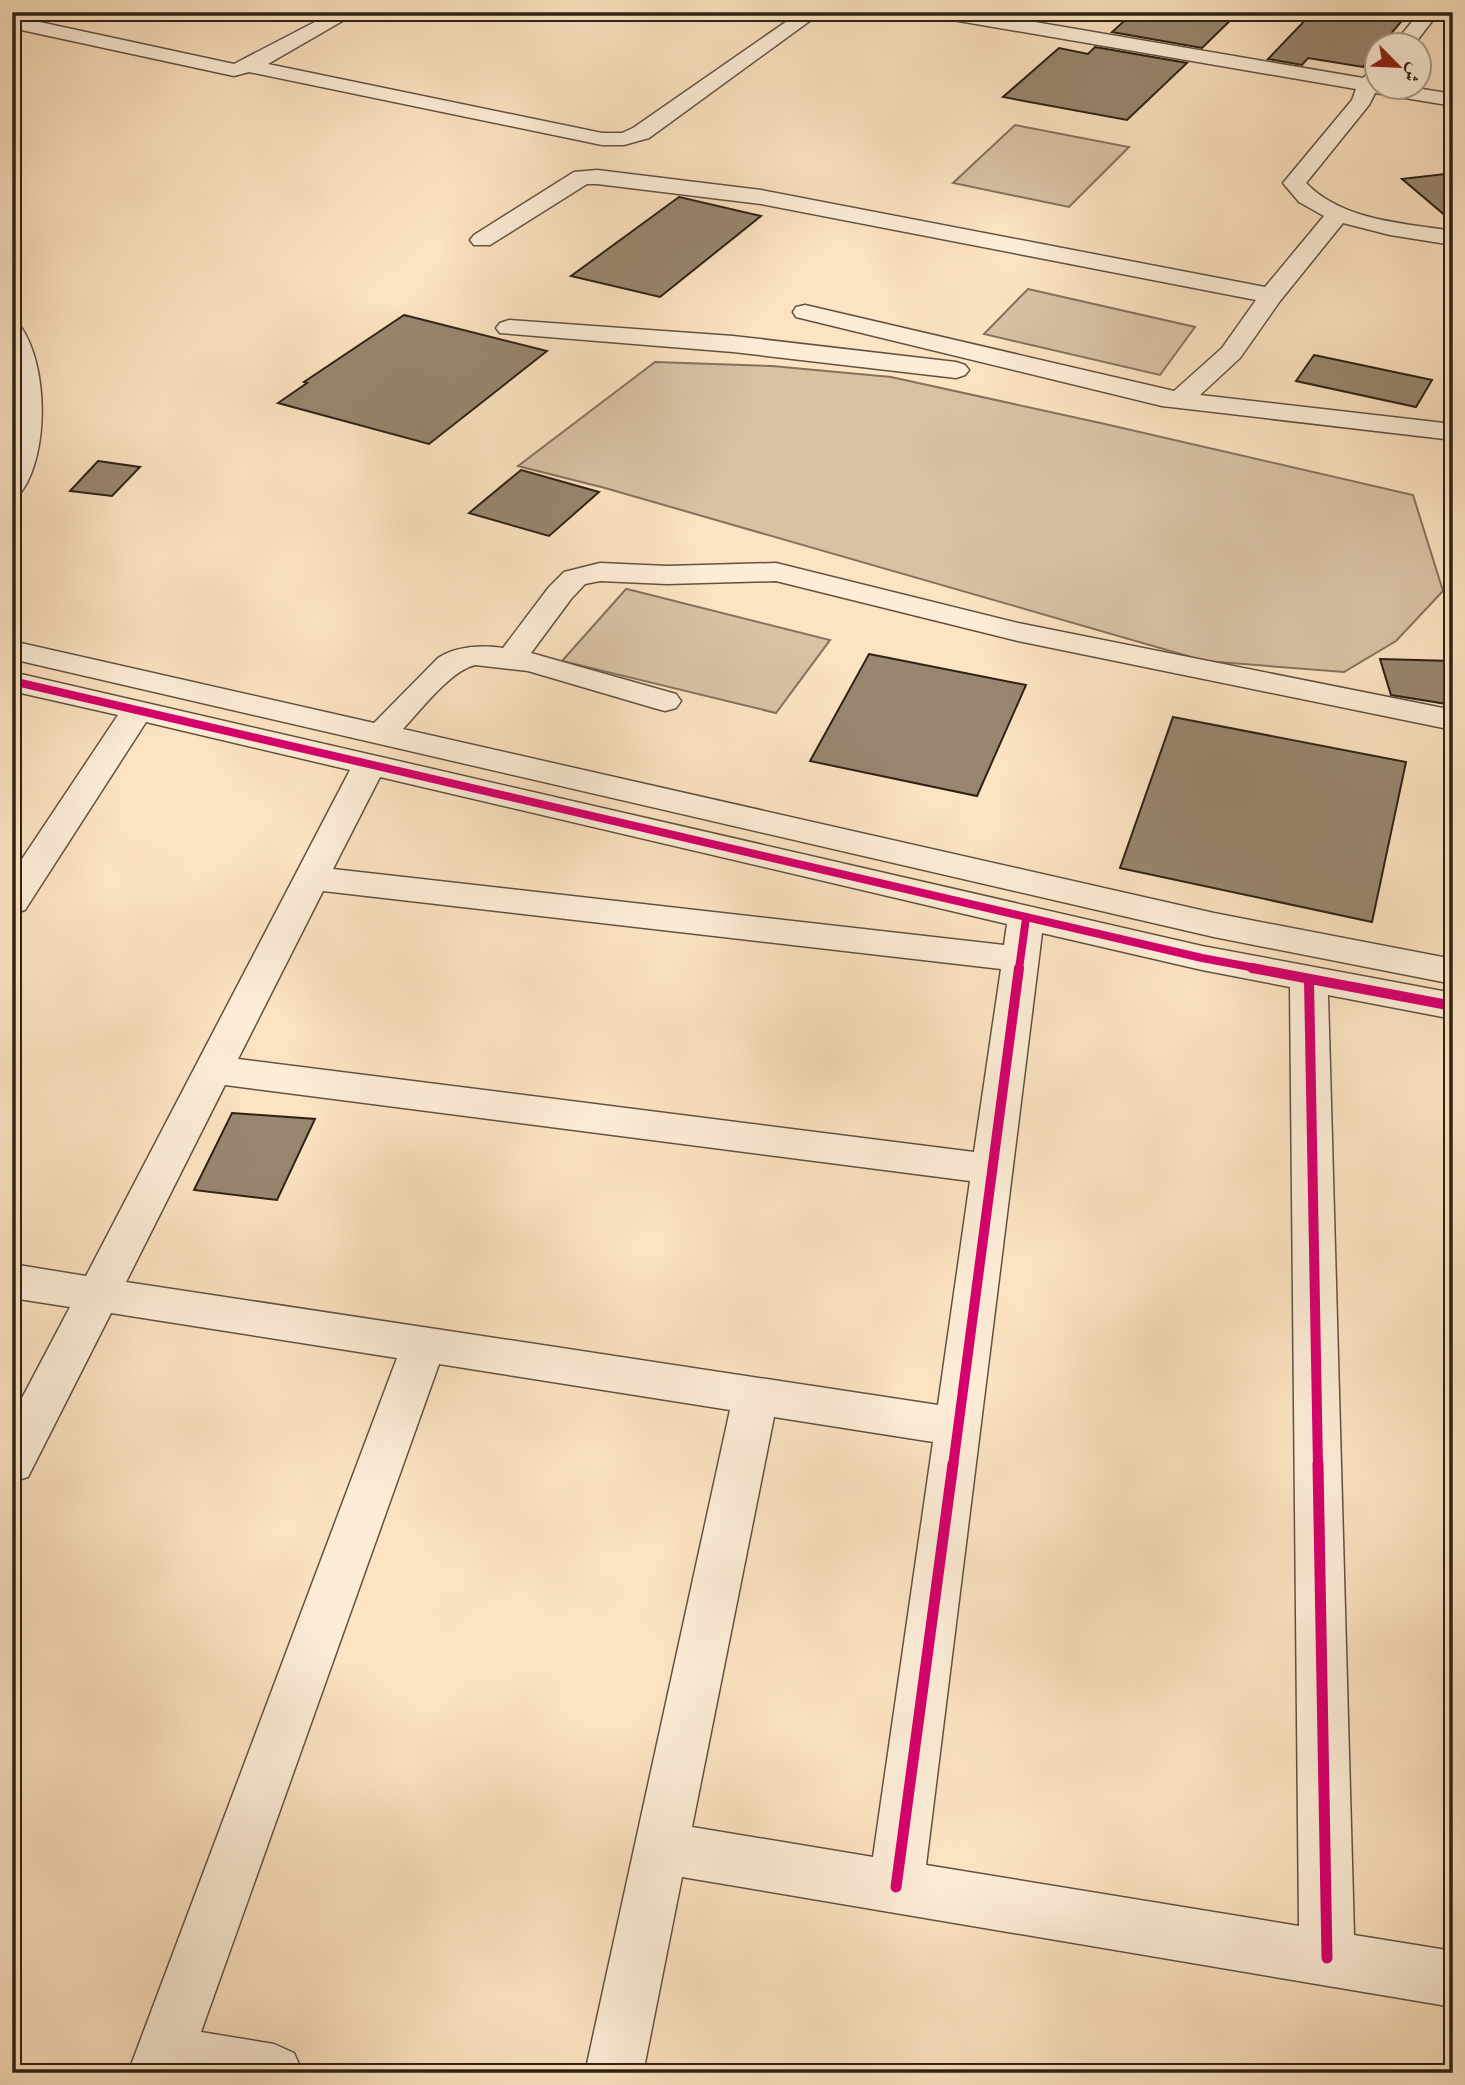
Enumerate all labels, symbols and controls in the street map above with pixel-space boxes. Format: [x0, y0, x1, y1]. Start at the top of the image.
north arrow [1364, 32, 1434, 102]
text: ش [1396, 58, 1427, 86]

